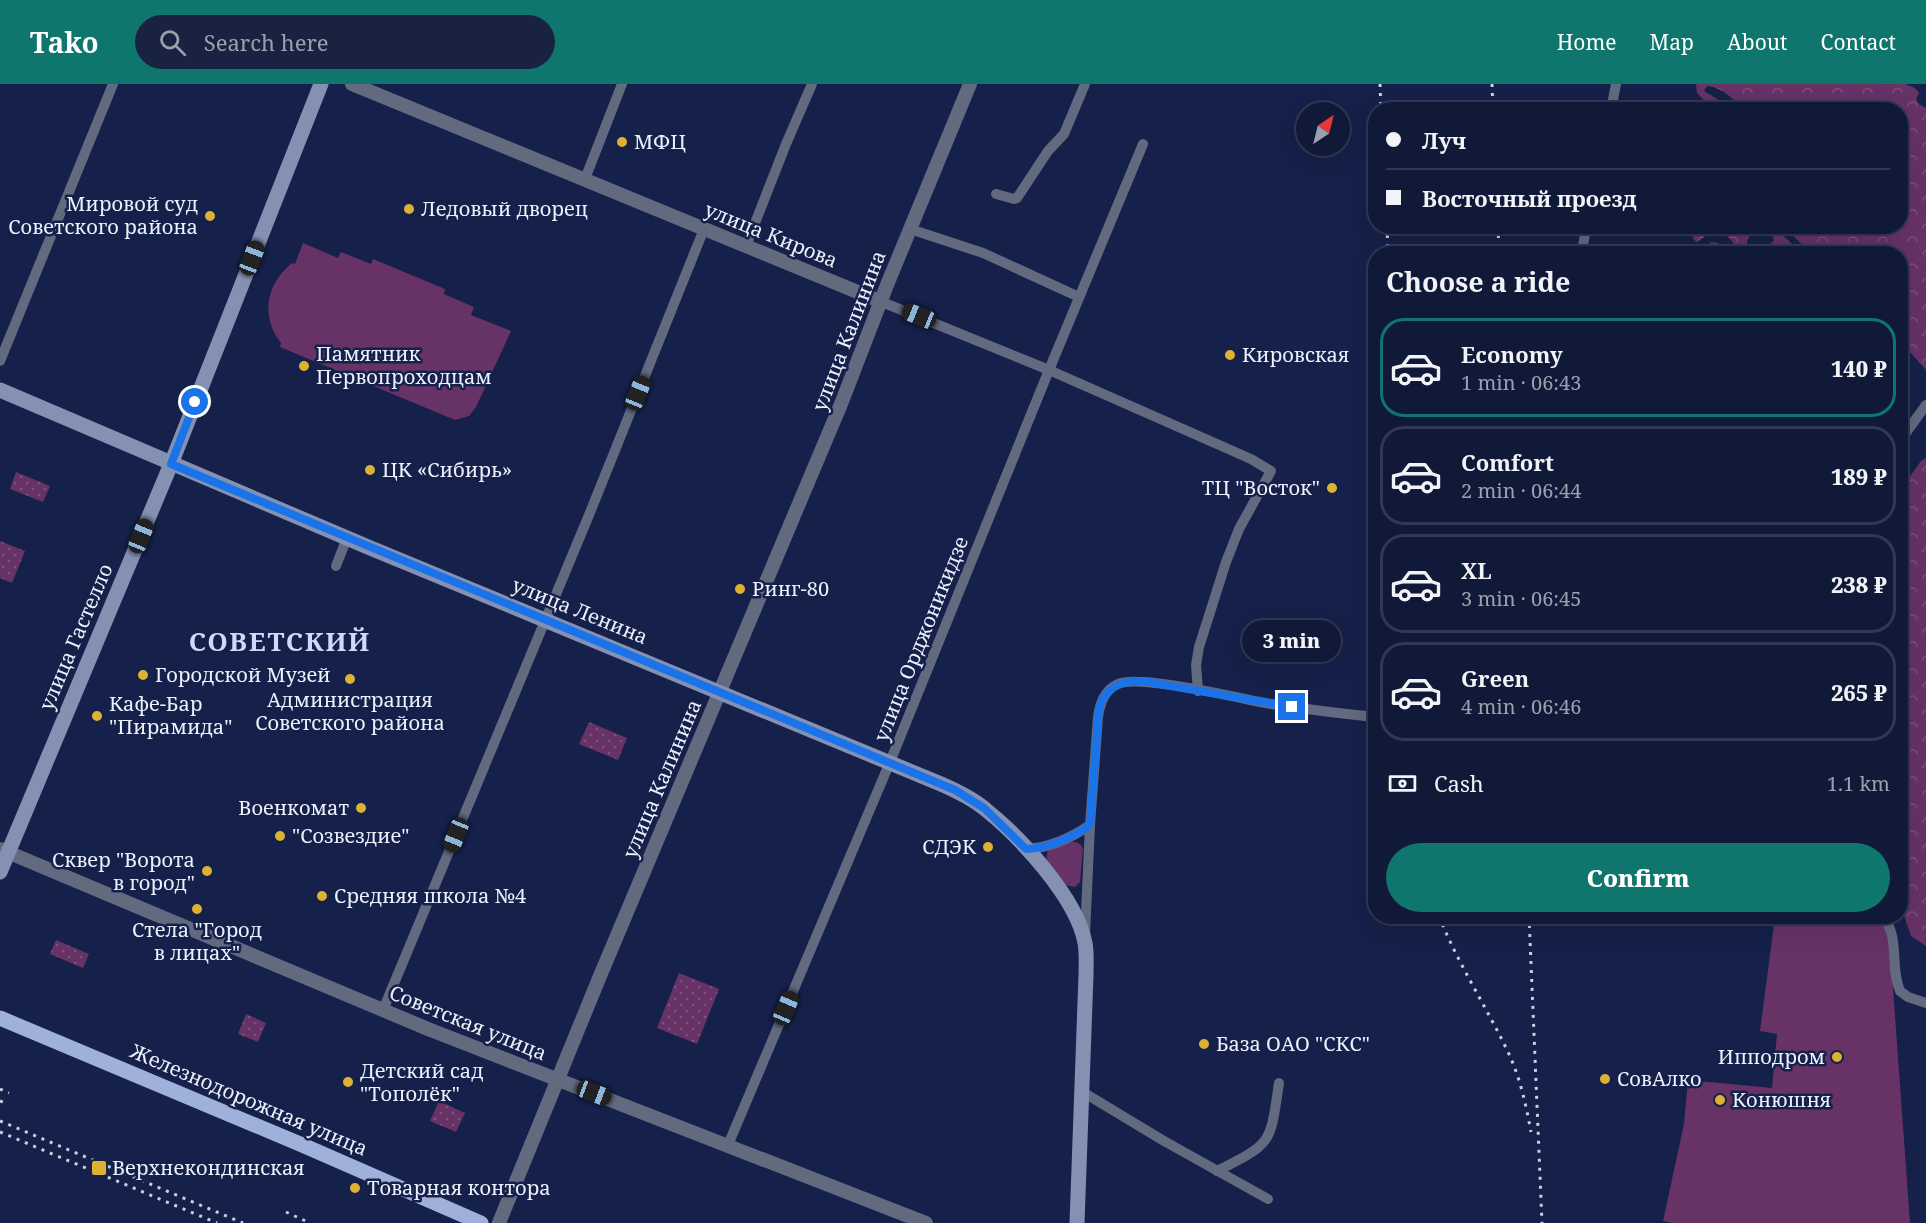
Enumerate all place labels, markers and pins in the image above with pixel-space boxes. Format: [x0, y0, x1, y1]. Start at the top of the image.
place label: МФЦ [634, 128, 686, 155]
marker: МФЦ [615, 135, 629, 149]
place label: Мировой суд Советского района [8, 190, 198, 240]
place label: Ледовый дворец [421, 195, 588, 222]
marker: Ледовый дворец [402, 202, 416, 216]
marker: Мировой суд Советского района [203, 209, 217, 223]
place label: Памятник Первопроходцам [316, 340, 492, 390]
place label: Кировская [1242, 341, 1349, 368]
marker: Кировская [1223, 348, 1237, 362]
marker: Памятник Первопроходцам [297, 359, 311, 373]
place label: ЦК «Сибирь» [382, 456, 512, 483]
marker: ЦК «Сибирь» [363, 463, 377, 477]
place label: ТЦ "Восток" [1202, 474, 1320, 501]
marker: ТЦ "Восток" [1325, 481, 1339, 495]
place label: Ринг-80 [752, 575, 829, 602]
marker: Ринг-80 [733, 582, 747, 596]
place label: Городской Музей [155, 661, 331, 688]
marker: Городской Музей [136, 668, 150, 682]
marker: Администрация Советского района [343, 672, 357, 686]
place label: Администрация Советского района [255, 686, 445, 736]
place label: Кафе-Бар "Пирамида" [109, 690, 232, 740]
marker: Кафе-Бар "Пирамида" [90, 709, 104, 723]
place label: Военкомат [238, 794, 349, 821]
marker: Военкомат [354, 801, 368, 815]
place label: "Созвездие" [292, 822, 409, 849]
marker: "Созвездие" [273, 829, 287, 843]
place label: СДЭК [922, 833, 977, 860]
marker: СДЭК [981, 840, 995, 854]
place label: Сквер "Ворота в город" [52, 846, 195, 896]
marker: Сквер "Ворота в город" [200, 864, 214, 878]
place label: Средняя школа №4 [334, 882, 526, 909]
marker: Средняя школа №4 [315, 889, 329, 903]
marker: Стела "Город в лицах" [190, 902, 204, 916]
place label: Стела "Город в лицах" [132, 916, 262, 966]
place label: База ОАО "СКС" [1216, 1030, 1370, 1057]
marker: База ОАО "СКС" [1197, 1037, 1211, 1051]
place label: Ипподром [1718, 1043, 1825, 1070]
marker: Ипподром [1830, 1050, 1844, 1064]
place label: Детский сад "Тополёк" [360, 1057, 484, 1107]
place label: СовАлко [1617, 1065, 1702, 1092]
marker: СовАлко [1598, 1072, 1612, 1086]
marker: Детский сад "Тополёк" [341, 1075, 355, 1089]
place label: Конюшня [1732, 1086, 1831, 1113]
marker: Конюшня [1713, 1093, 1727, 1107]
place label: Верхнекондинская [112, 1154, 305, 1181]
marker: Верхнекондинская [90, 1159, 108, 1177]
place label: Товарная контора [367, 1174, 551, 1201]
marker: Товарная контора [348, 1181, 362, 1195]

